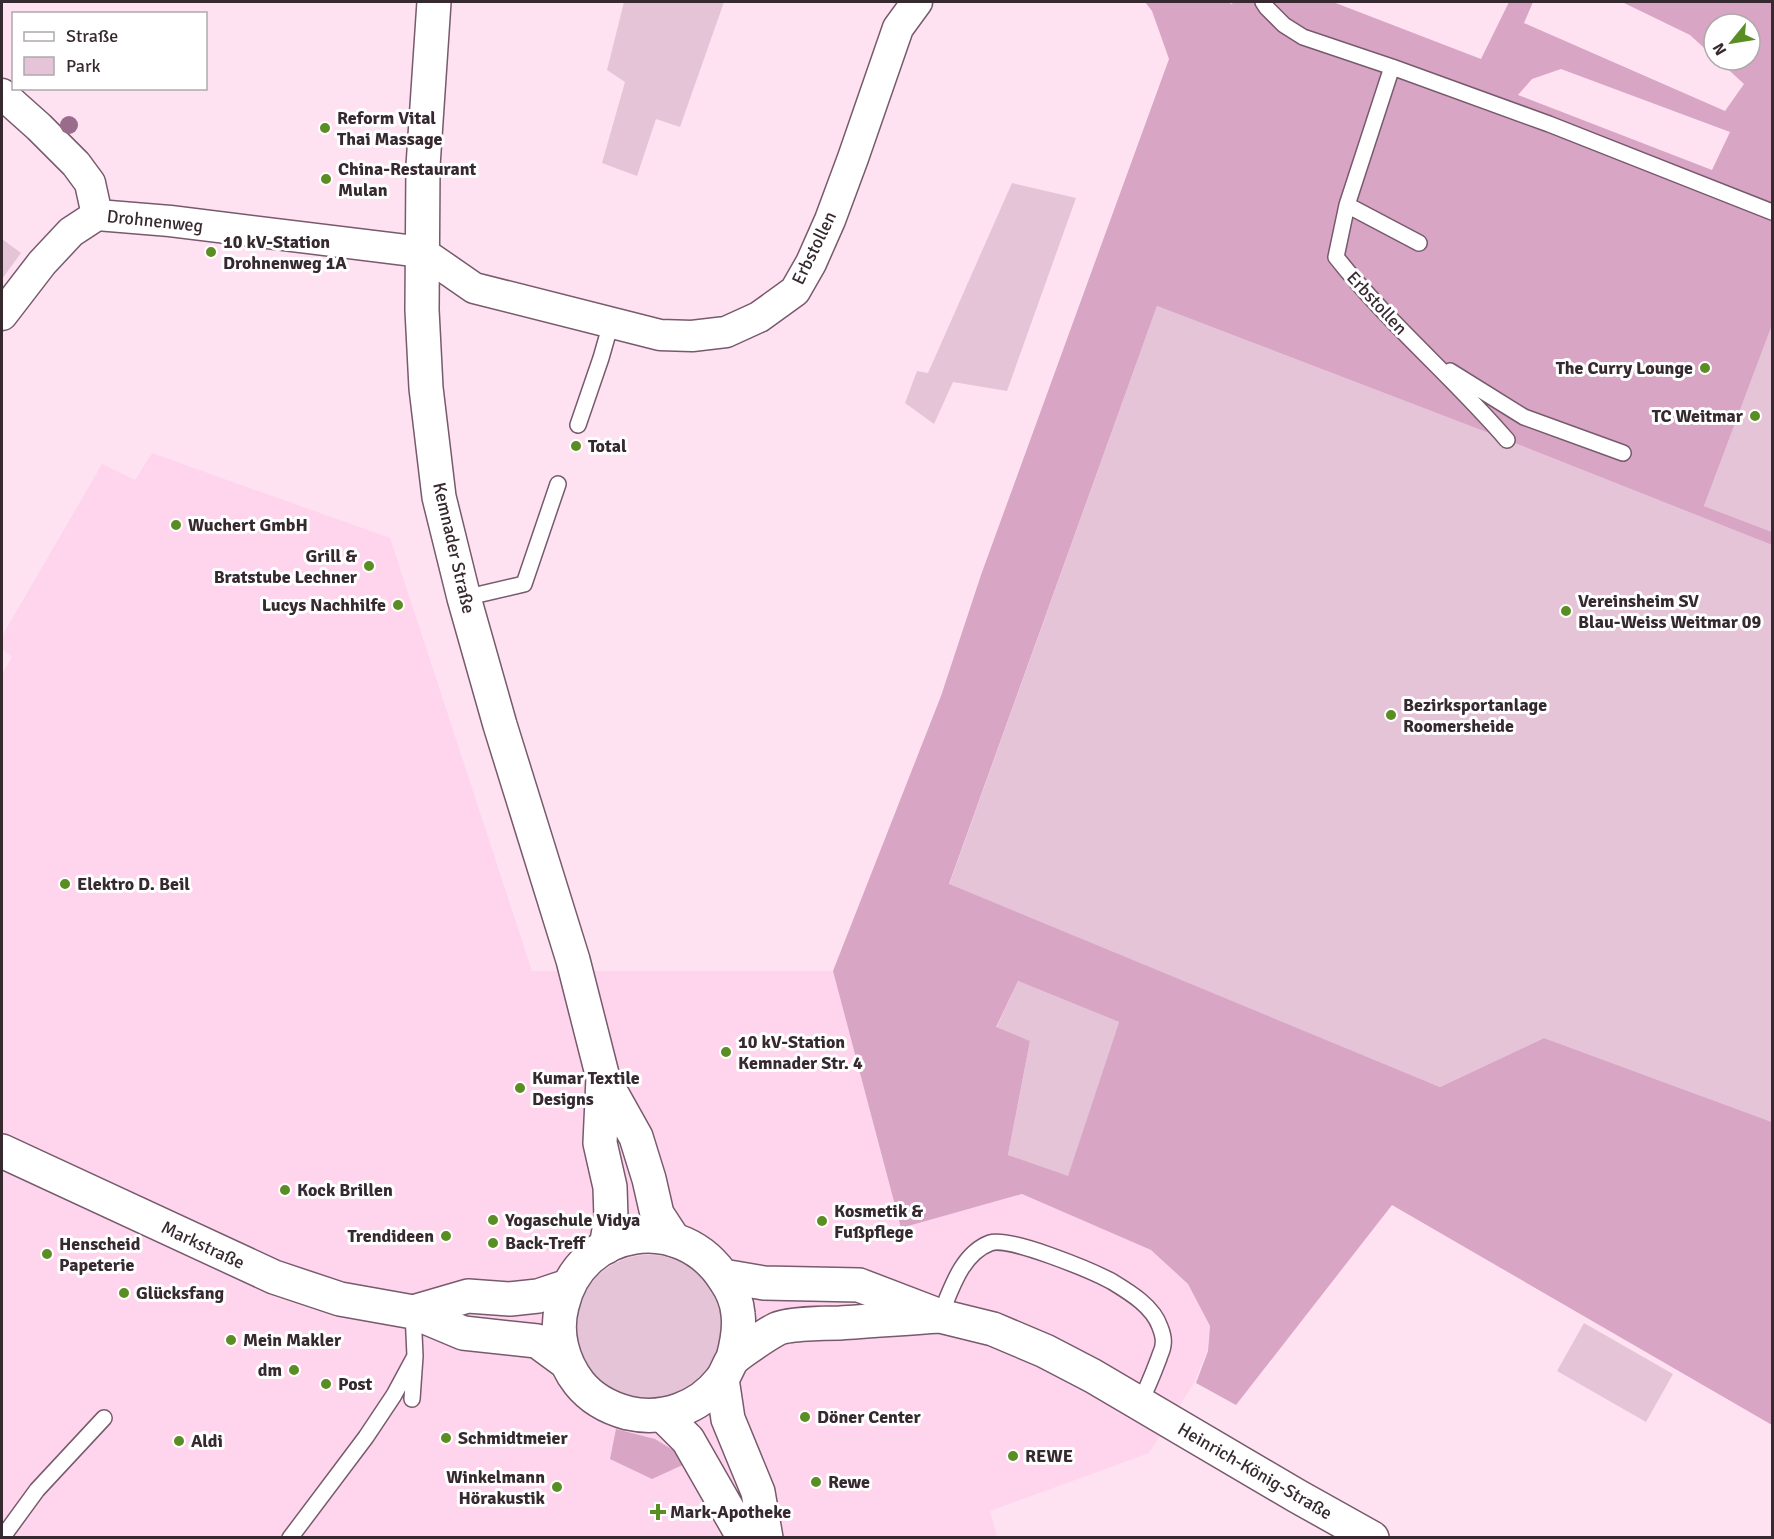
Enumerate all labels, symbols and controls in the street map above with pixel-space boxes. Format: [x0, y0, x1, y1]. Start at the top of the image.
legend [12, 12, 207, 90]
north arrow [1702, 12, 1762, 72]
text: Straße [66, 25, 118, 47]
text: N [1708, 39, 1731, 59]
text: Park [66, 55, 101, 77]
place label: Reform Vital Thai Massage [337, 107, 443, 150]
marker: Reform Vital Thai Massage [318, 121, 332, 135]
place label: China-Restaurant Mulan [338, 158, 477, 201]
marker: China-Restaurant Mulan [319, 172, 333, 186]
street label: Drohnenweg [106, 205, 204, 237]
street label: Erbstollen [787, 208, 841, 288]
place label: 10 kV-Station Drohnenweg 1A [223, 231, 347, 274]
marker: 10 kV-Station Drohnenweg 1A [204, 245, 218, 259]
street label: Erbstollen [1342, 267, 1412, 339]
place label: The Curry Lounge [1556, 357, 1693, 379]
marker: The Curry Lounge [1698, 361, 1712, 375]
place label: TC Weitmar [1652, 405, 1744, 427]
marker: TC Weitmar [1748, 409, 1762, 423]
place label: Total [588, 435, 627, 457]
marker: Total [569, 439, 583, 453]
street label: Kemnader Straße [428, 480, 480, 616]
place label: Wuchert GmbH [188, 514, 308, 536]
marker: Wuchert GmbH [169, 518, 183, 532]
place label: Grill & Bratstube Lechner [214, 545, 358, 588]
marker: Grill & Bratstube Lechner [362, 559, 376, 573]
place label: Vereinsheim SV Blau-Weiss Weitmar 09 [1578, 590, 1762, 633]
place label: Lucys Nachhilfe [262, 594, 386, 616]
marker: Lucys Nachhilfe [391, 598, 405, 612]
marker: Vereinsheim SV Blau-Weiss Weitmar 09 [1559, 604, 1573, 618]
place label: Bezirksportanlage Roomersheide [1403, 694, 1547, 737]
marker: Bezirksportanlage Roomersheide [1384, 708, 1398, 722]
place label: Elektro D. Beil [77, 873, 190, 895]
marker: Elektro D. Beil [58, 877, 72, 891]
place label: 10 kV-Station Kemnader Str. 4 [738, 1031, 863, 1074]
marker: 10 kV-Station Kemnader Str. 4 [719, 1045, 733, 1059]
place label: Kumar Textile Designs [532, 1067, 640, 1110]
marker: Kumar Textile Designs [513, 1081, 527, 1095]
place label: Kock Brillen [297, 1179, 393, 1201]
marker: Kock Brillen [278, 1183, 292, 1197]
place label: Kosmetik & Fußpflege [834, 1200, 923, 1243]
place label: Yogaschule Vidya [504, 1209, 640, 1231]
marker: Yogaschule Vidya [486, 1213, 500, 1227]
marker: Kosmetik & Fußpflege [815, 1214, 829, 1228]
street label: Markstraße [158, 1216, 248, 1274]
place label: Trendideen [348, 1225, 434, 1247]
marker: Trendideen [439, 1229, 453, 1243]
place label: Back-Treff [505, 1232, 586, 1254]
place label: Henscheid Papeterie [59, 1233, 141, 1276]
marker: Back-Treff [486, 1236, 500, 1250]
marker: Henscheid Papeterie [40, 1247, 54, 1261]
place label: Glücksfang [136, 1282, 225, 1304]
marker: Glücksfang [117, 1286, 131, 1300]
place label: Mein Makler [243, 1329, 342, 1351]
marker: Mein Makler [224, 1333, 238, 1347]
place label: dm [258, 1359, 282, 1381]
marker: dm [287, 1363, 301, 1377]
place label: Post [338, 1373, 373, 1395]
marker: Post [319, 1377, 333, 1391]
place label: Döner Center [817, 1406, 921, 1428]
marker: Döner Center [798, 1410, 812, 1424]
street label: Heinrich-König-Straße [1174, 1418, 1336, 1524]
place label: Schmidtmeier [458, 1427, 568, 1449]
place label: Aldi [191, 1430, 223, 1452]
marker: Schmidtmeier [439, 1431, 453, 1445]
marker: Aldi [172, 1434, 186, 1448]
place label: REWE [1025, 1445, 1073, 1467]
marker: REWE [1006, 1449, 1020, 1463]
place label: Winkelmann Hörakustik [446, 1466, 546, 1509]
place label: Rewe [828, 1471, 870, 1493]
marker: Rewe [809, 1475, 823, 1489]
marker: Winkelmann Hörakustik [550, 1480, 564, 1494]
place label: Mark-Apotheke [670, 1501, 791, 1523]
marker: Mark-Apotheke [651, 1505, 665, 1519]

